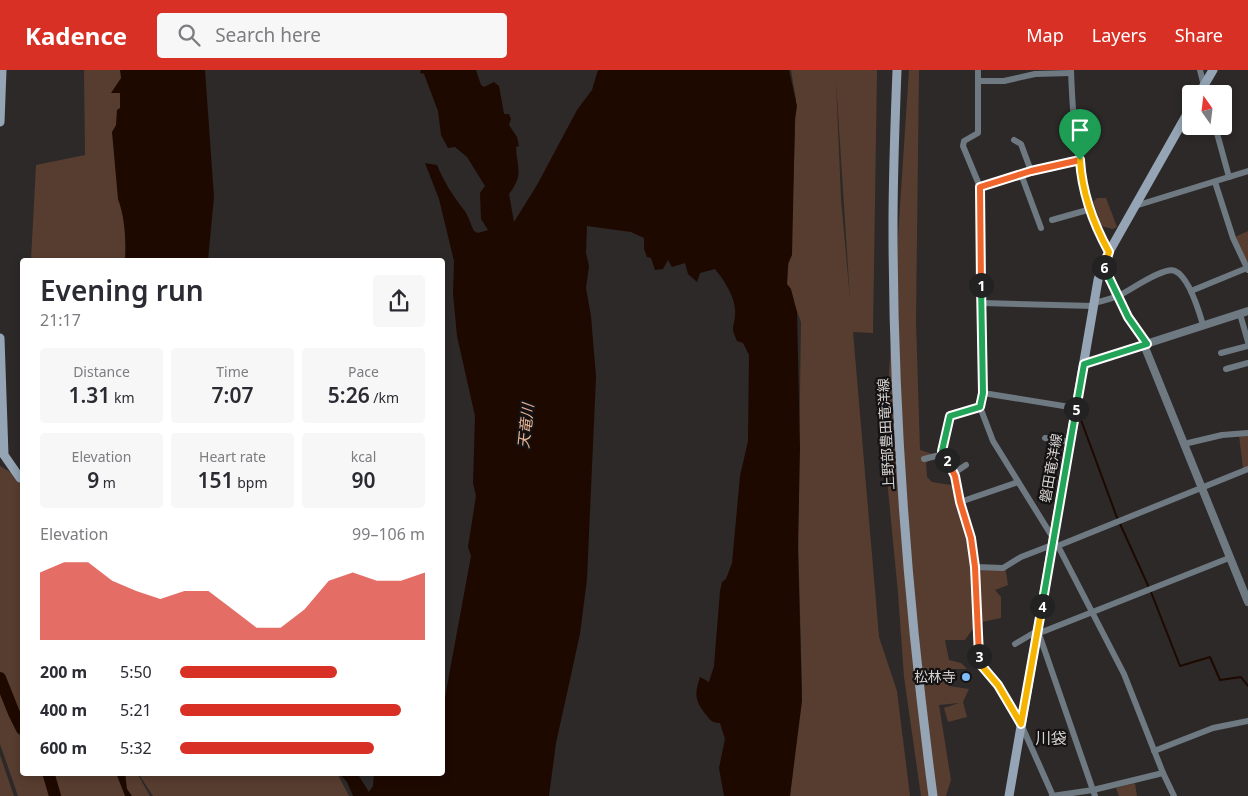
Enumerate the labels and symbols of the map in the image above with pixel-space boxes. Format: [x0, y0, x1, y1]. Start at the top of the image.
north arrow [1182, 85, 1232, 135]
pin [1059, 109, 1101, 160]
pin: 6 [1092, 254, 1116, 280]
pin: 1 [968, 272, 994, 298]
street label: 上野部豊田竜洋線 [873, 378, 898, 490]
pin: 5 [1064, 396, 1088, 422]
water label: 天竜川 [513, 400, 538, 449]
street label: 磐田竜洋線 [1035, 432, 1066, 504]
pin: 2 [934, 448, 960, 472]
pin: 4 [1030, 594, 1054, 618]
pin: 3 [966, 644, 992, 668]
place label: 松林寺 [914, 667, 956, 686]
marker: 松林寺 [960, 671, 972, 683]
district label: 川袋 [1035, 727, 1067, 749]

